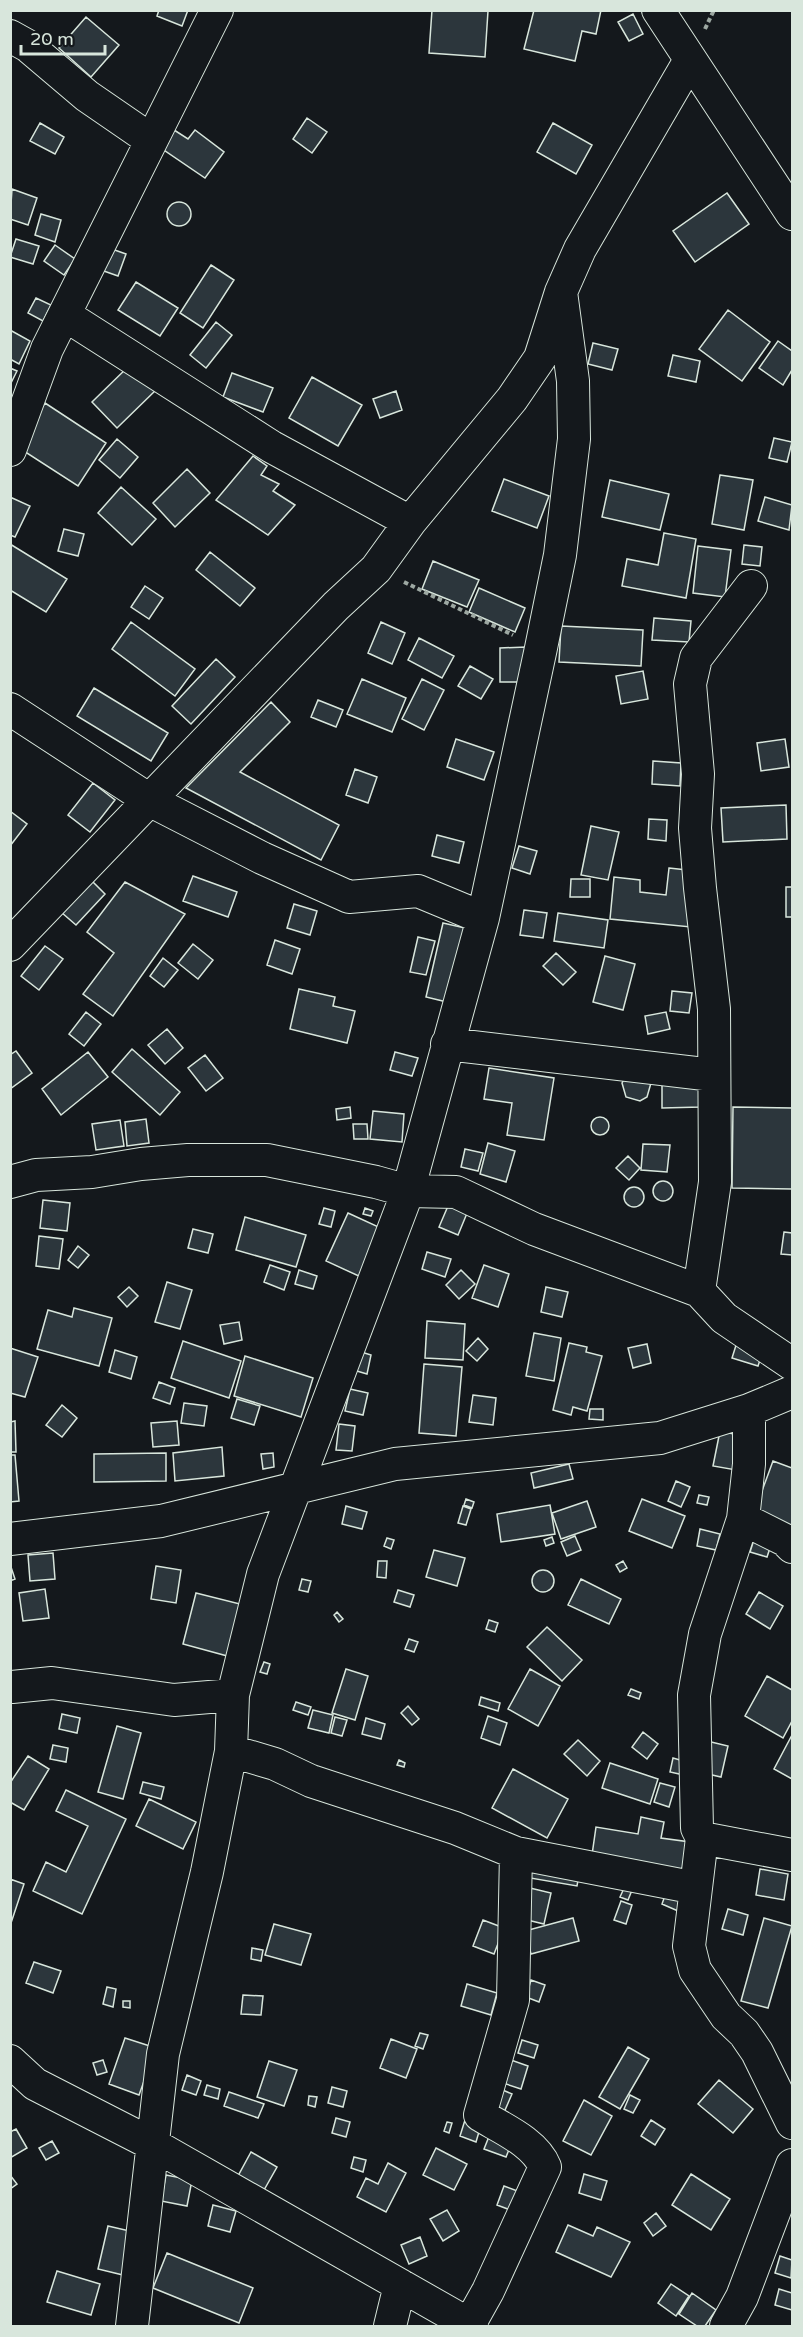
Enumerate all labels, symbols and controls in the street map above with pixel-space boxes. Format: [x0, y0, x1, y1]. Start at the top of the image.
scale bar [21, 18, 105, 56]
text: 20 m [30, 28, 74, 50]

